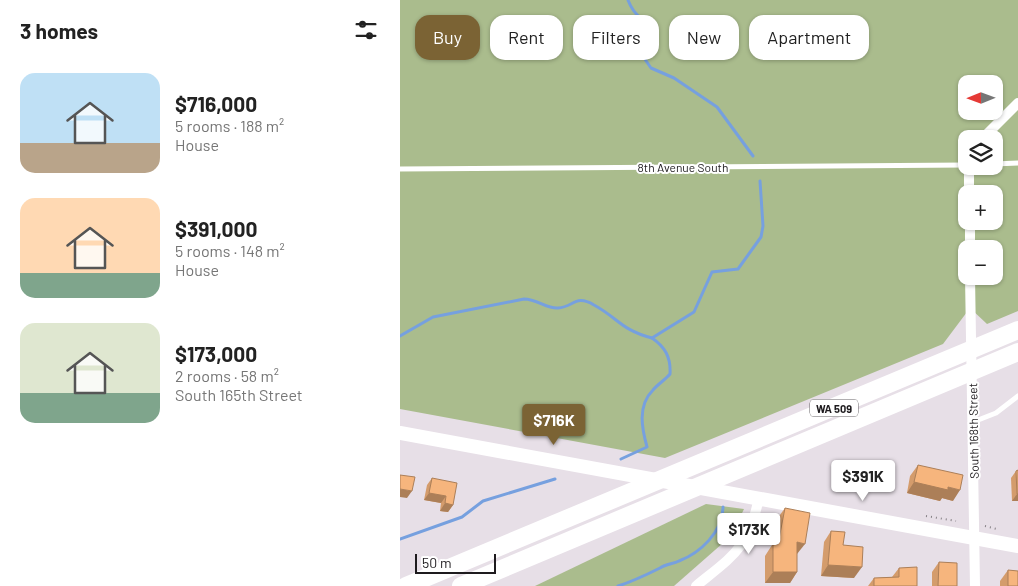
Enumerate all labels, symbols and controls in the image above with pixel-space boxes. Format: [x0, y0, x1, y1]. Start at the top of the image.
chip: Buy [415, 15, 480, 60]
chip: Rent [490, 15, 563, 60]
chip: Filters [573, 15, 659, 60]
chip: New [669, 15, 739, 60]
chip: Apartment [749, 15, 869, 60]
icon: filters [352, 16, 380, 44]
text: 3 homes [20, 18, 98, 43]
north arrow [958, 75, 1002, 120]
map controls [958, 75, 1003, 285]
text: $716,000 [175, 91, 257, 116]
icon: home [60, 93, 120, 153]
text: 5 rooms · 188 m² [175, 116, 284, 135]
button: layers [958, 130, 1003, 175]
text: House [175, 135, 219, 154]
street label: 8th Avenue South [638, 160, 728, 174]
button: + [958, 185, 1003, 230]
text: $391,000 [175, 216, 257, 241]
icon: home [60, 218, 120, 278]
button: − [958, 240, 1003, 285]
text: 5 rooms · 148 m² [175, 241, 285, 260]
text: House [175, 260, 219, 279]
text: $173,000 [175, 341, 257, 366]
icon: home [60, 343, 120, 403]
text: 2 rooms · 58 m² [175, 366, 279, 385]
street label: South 168th Street [965, 383, 981, 479]
text: South 165th Street [175, 385, 303, 404]
road number: WA 509 [810, 399, 858, 416]
pin: $716K [519, 404, 589, 446]
text: $716K [533, 410, 575, 429]
pin: $391K [828, 460, 898, 502]
text: $391K [842, 466, 884, 485]
pin: $173K [714, 512, 784, 555]
text: $173K [728, 519, 770, 538]
scale bar [415, 551, 496, 574]
text: 50 m [422, 554, 451, 571]

